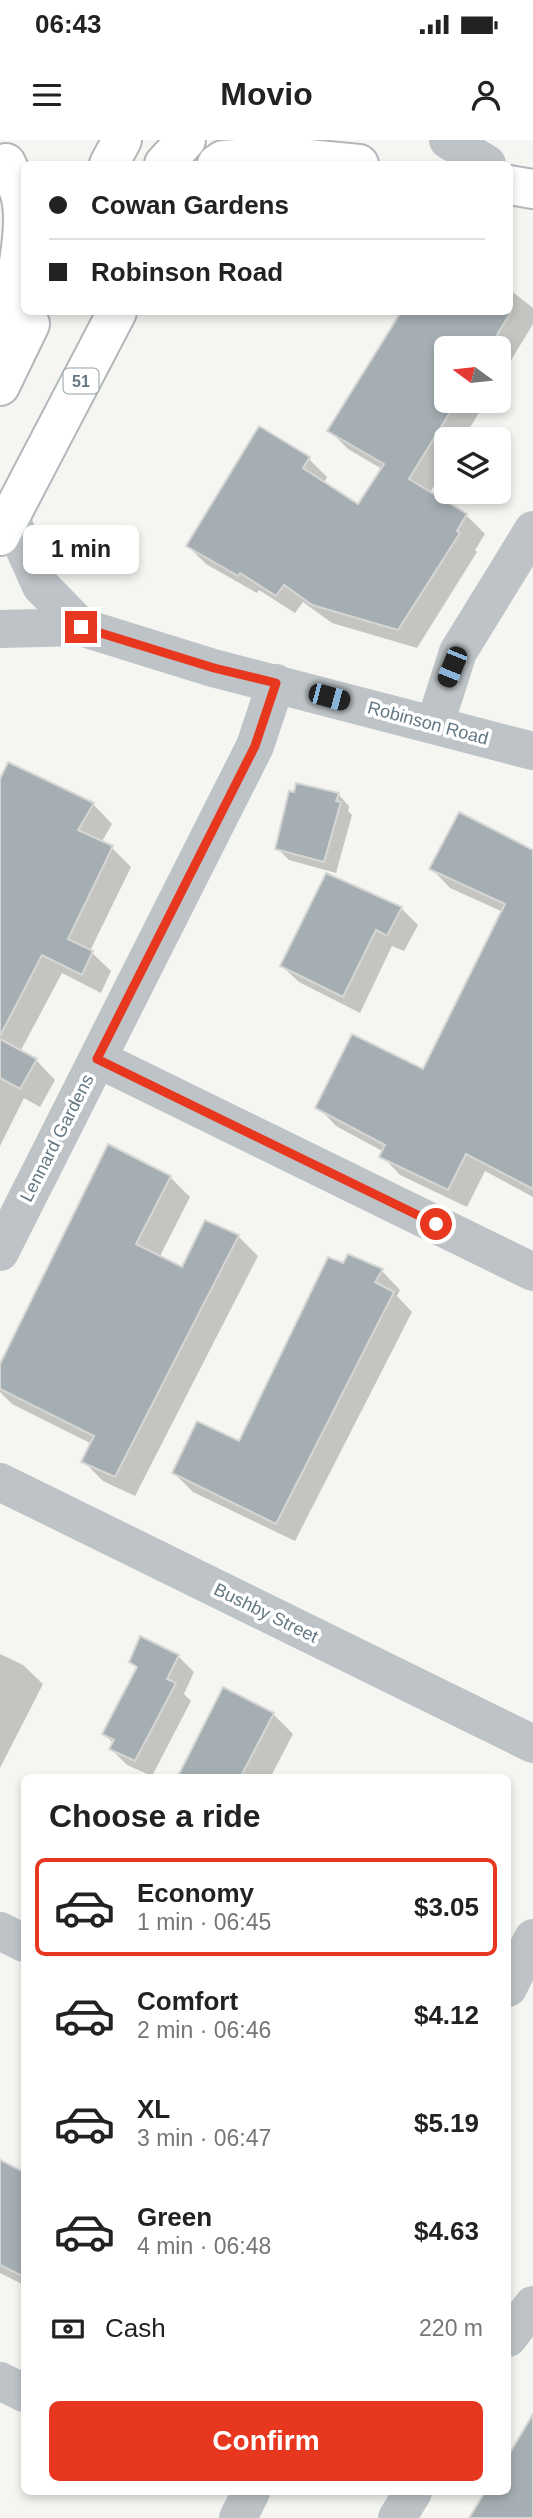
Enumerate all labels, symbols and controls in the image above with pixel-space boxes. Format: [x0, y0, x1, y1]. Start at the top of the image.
text: 06:43 [35, 9, 102, 39]
icon: menu [28, 76, 66, 114]
text: Movio [220, 76, 313, 112]
icon: person [467, 76, 505, 114]
text: Cowan Gardens [91, 190, 289, 220]
text: Robinson Road [91, 257, 283, 287]
north arrow [434, 336, 511, 413]
map controls [434, 336, 511, 504]
road number: 51 [64, 369, 98, 394]
button: layers [434, 427, 511, 504]
callout: 1 min [23, 526, 139, 574]
text: 1 min [51, 536, 111, 562]
route end [65, 611, 97, 643]
car [435, 644, 470, 690]
car [306, 681, 353, 713]
street label: Robinson Road [365, 697, 491, 749]
street label: Lennard Gardens [16, 1071, 98, 1205]
route start [420, 1208, 452, 1240]
street label: Bushby Street [211, 1579, 321, 1647]
text: Choose a ride [49, 1798, 261, 1834]
icon: car [53, 1876, 116, 1939]
text: Economy [137, 1878, 254, 1908]
text: $3.05 [414, 1892, 479, 1922]
text: 1 min · 06:45 [137, 1909, 271, 1935]
icon: car [53, 1984, 116, 2047]
text: Comfort [137, 1986, 238, 2016]
text: $4.12 [414, 2000, 479, 2030]
text: 2 min · 06:46 [137, 2017, 271, 2043]
icon: car [53, 2092, 116, 2155]
text: XL [137, 2094, 170, 2124]
text: $5.19 [414, 2108, 479, 2138]
text: 3 min · 06:47 [137, 2125, 271, 2151]
icon: car [53, 2200, 116, 2263]
text: Green [137, 2202, 212, 2232]
text: $4.63 [414, 2216, 479, 2246]
text: 4 min · 06:48 [137, 2233, 271, 2259]
icon: cash [49, 2310, 87, 2348]
text: Cash [105, 2313, 166, 2343]
text: 220 m [419, 2315, 483, 2341]
button: Confirm [49, 2401, 483, 2481]

